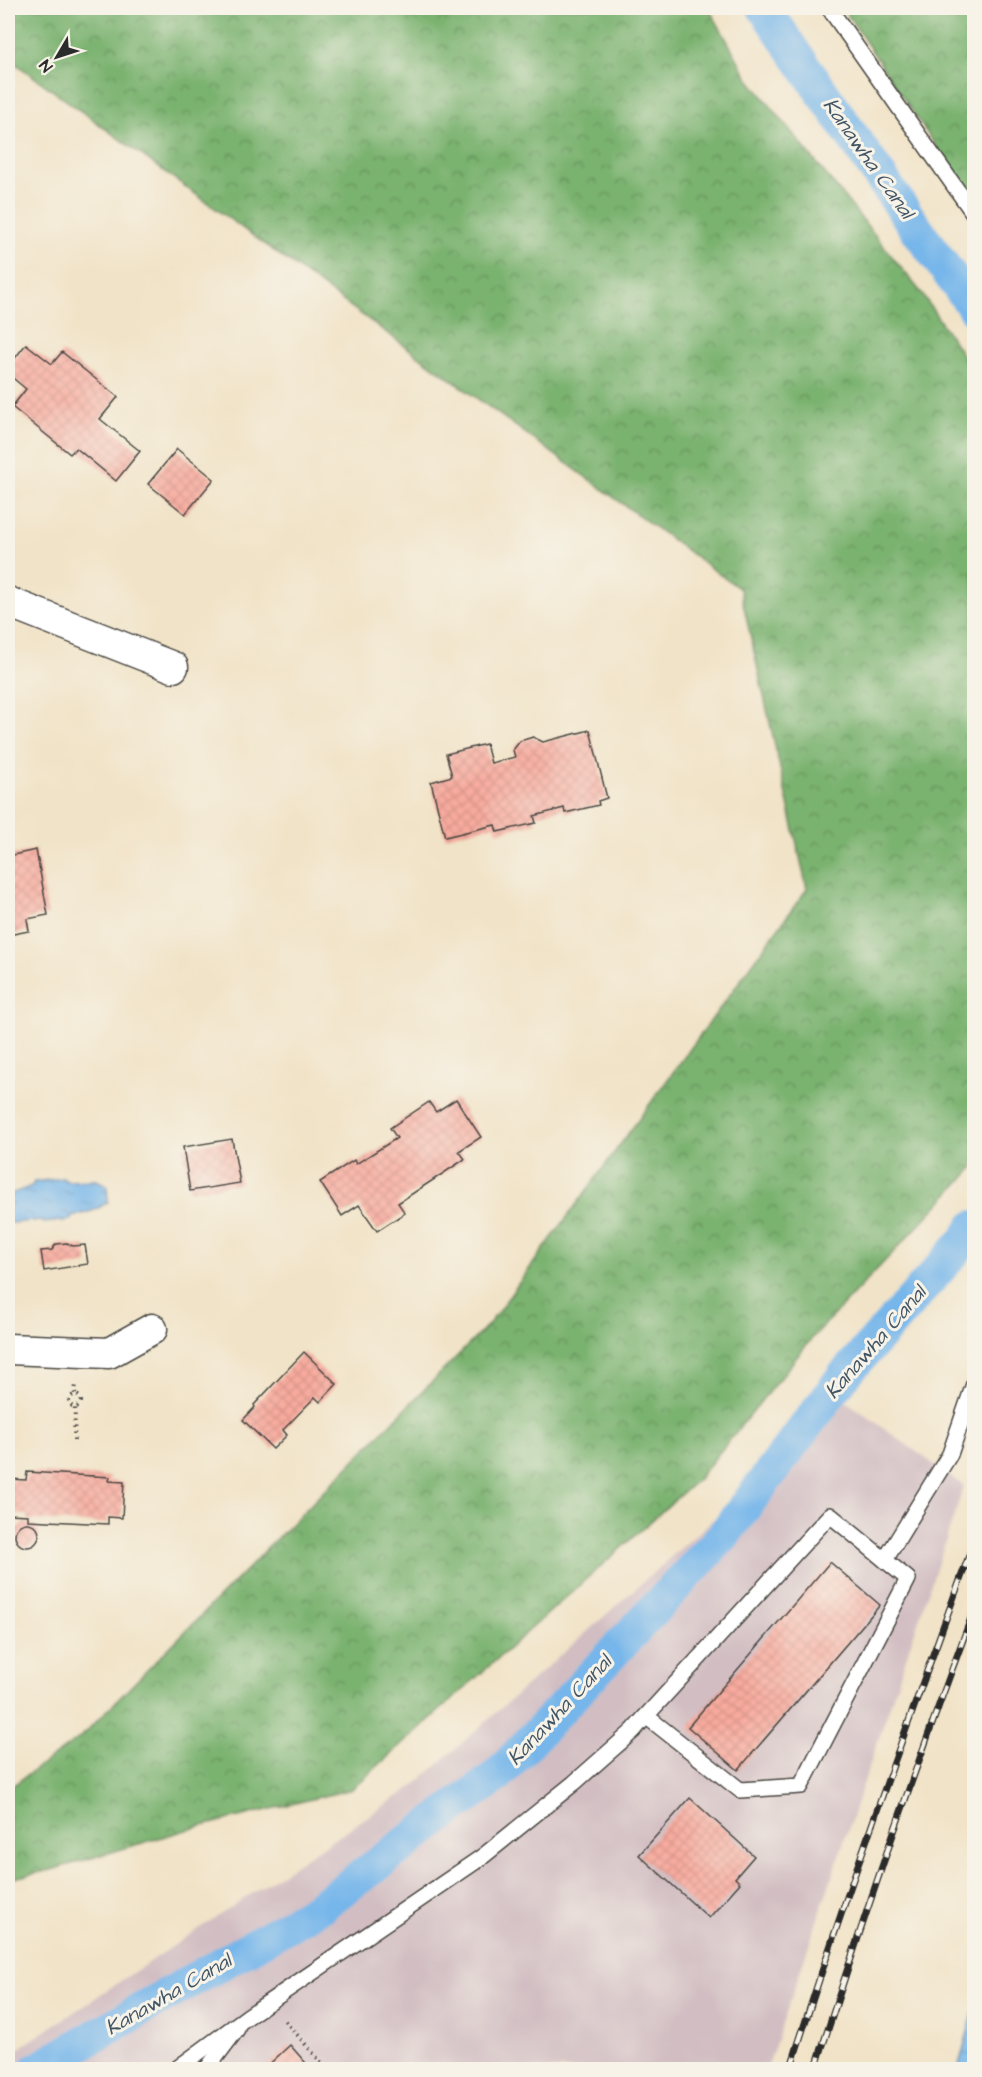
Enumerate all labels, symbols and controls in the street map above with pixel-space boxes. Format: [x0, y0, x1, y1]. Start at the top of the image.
north arrow [27, 27, 87, 87]
text: N [34, 55, 58, 77]
water label: Kanawha Canal [816, 92, 922, 227]
water label: Kanawha Canal [818, 1278, 934, 1405]
water label: Kanawha Canal [501, 1647, 620, 1772]
water label: Kanawha Canal [100, 1945, 239, 2042]

